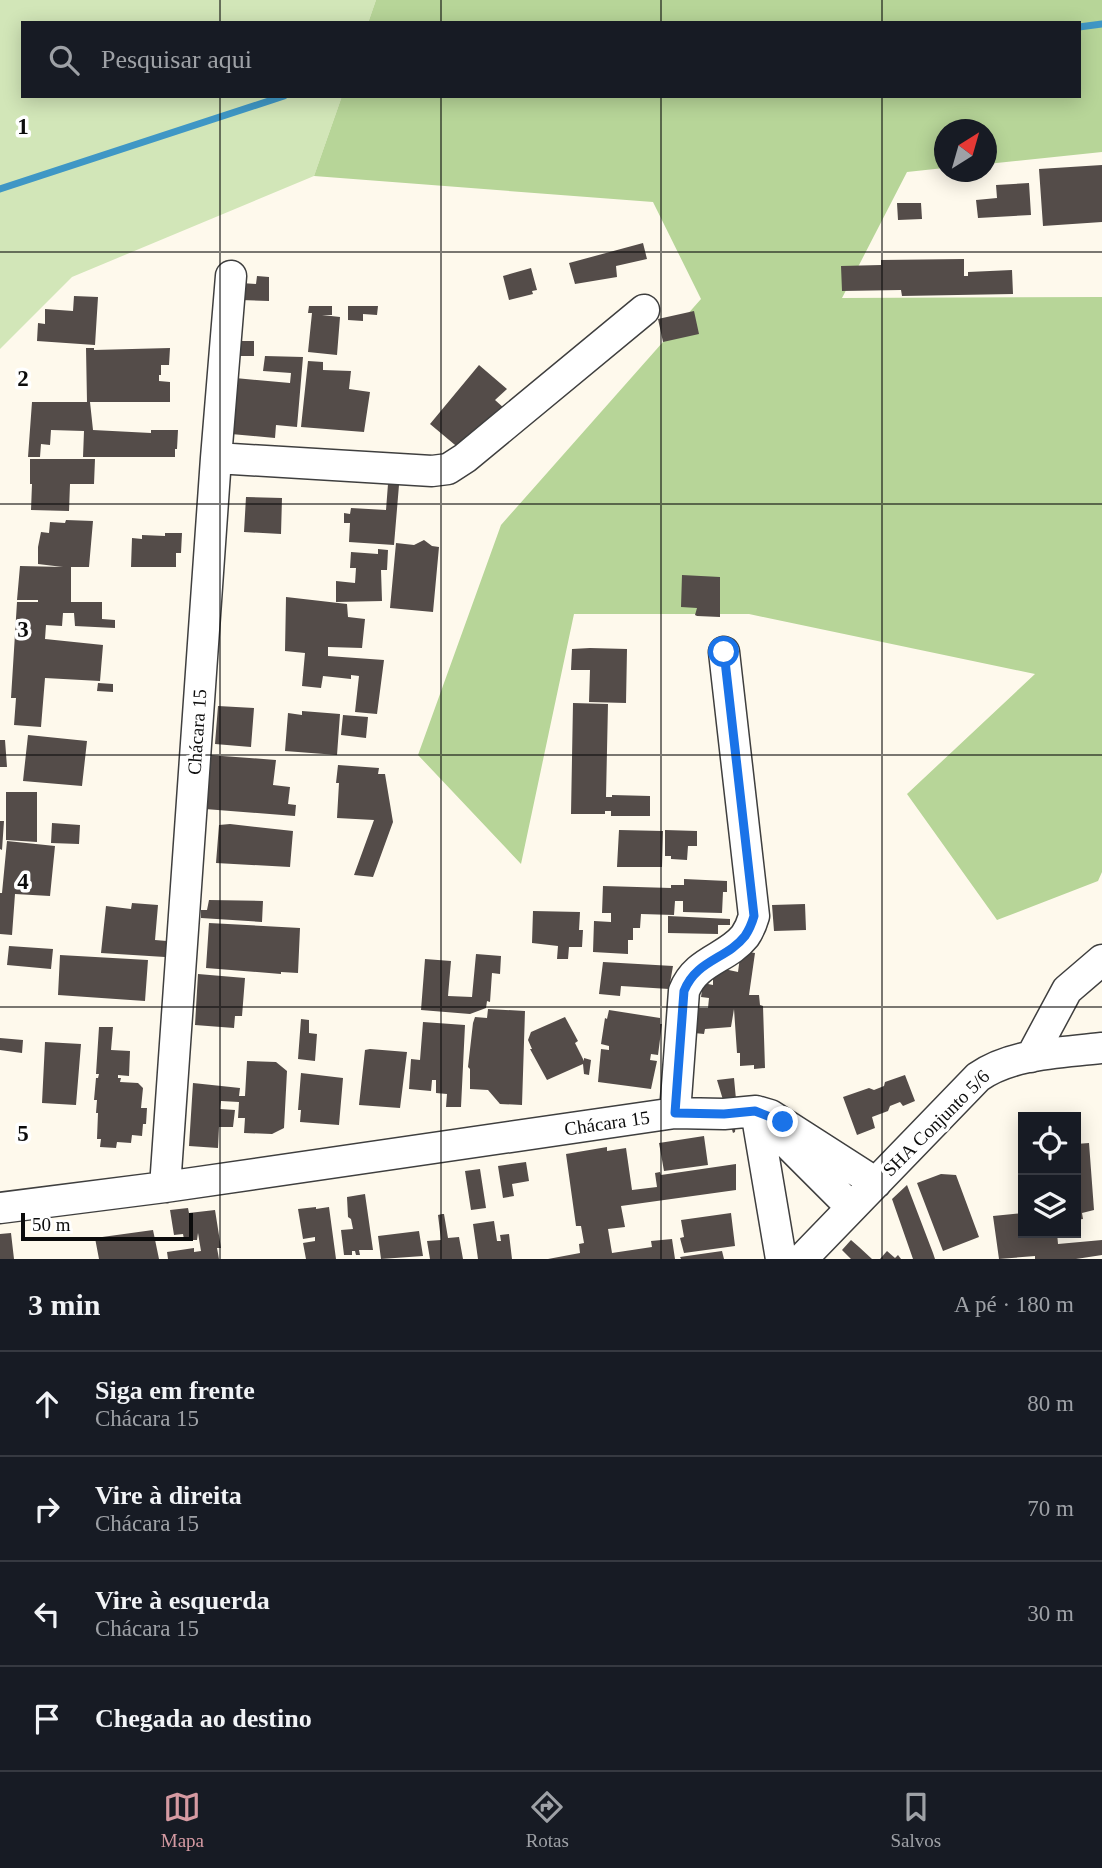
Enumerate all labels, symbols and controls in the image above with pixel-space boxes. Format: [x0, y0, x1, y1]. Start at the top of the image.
search box [21, 21, 1081, 98]
icon: search [45, 41, 83, 79]
text: Pesquisar aqui [101, 45, 252, 74]
text: 1 [17, 114, 29, 139]
north arrow [934, 119, 997, 182]
text: 2 [17, 366, 29, 391]
text: 3 [17, 617, 29, 642]
route start [708, 636, 739, 667]
street label: Chácara 15 [184, 688, 210, 776]
text: 4 [17, 869, 29, 894]
street label: SHA Conjunto 5/6 [879, 1066, 993, 1180]
route end [767, 1106, 798, 1137]
street label: Chácara 15 [563, 1107, 651, 1139]
map controls [1018, 1112, 1081, 1238]
button: locate [1018, 1112, 1081, 1175]
text: 5 [17, 1121, 29, 1146]
button: layers [1018, 1175, 1081, 1238]
scale bar [21, 1210, 192, 1242]
text: 50 m [32, 1214, 71, 1235]
text: 3 min [28, 1288, 101, 1321]
text: A pé · 180 m [954, 1292, 1074, 1317]
text: Siga em frente [95, 1376, 255, 1405]
icon: ahead [28, 1385, 66, 1423]
text: 80 m [1027, 1391, 1074, 1416]
text: Chácara 15 [95, 1406, 199, 1431]
text: Vire à direita [95, 1481, 242, 1510]
icon: right [28, 1490, 66, 1528]
text: 70 m [1027, 1496, 1074, 1521]
text: Chácara 15 [95, 1511, 199, 1536]
text: Vire à esquerda [95, 1586, 270, 1615]
icon: left [28, 1595, 66, 1633]
text: 30 m [1027, 1601, 1074, 1626]
text: Chácara 15 [95, 1616, 199, 1641]
icon: arrive [28, 1700, 66, 1738]
text: Chegada ao destino [95, 1704, 312, 1733]
tab: Mapa [161, 1788, 204, 1852]
tab: Rotas [526, 1788, 569, 1852]
tab: Salvos [890, 1788, 941, 1852]

